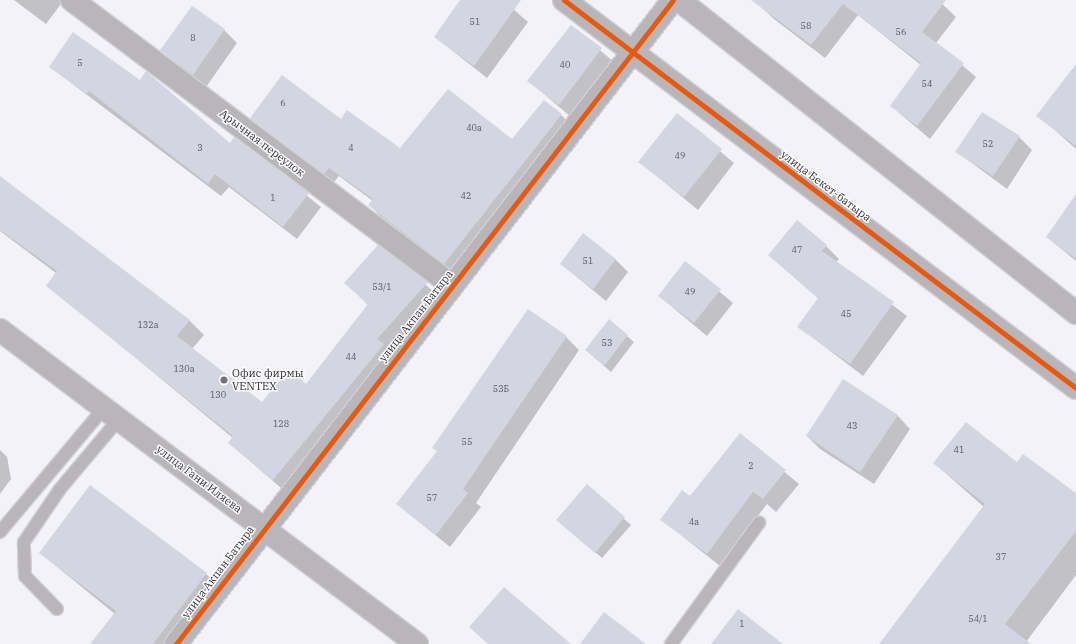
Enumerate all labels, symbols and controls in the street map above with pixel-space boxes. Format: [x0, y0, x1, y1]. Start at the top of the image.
house number: 51 [470, 17, 480, 27]
house number: 58 [801, 21, 811, 31]
house number: 56 [896, 27, 906, 37]
house number: 8 [190, 33, 196, 43]
house number: 5 [77, 58, 83, 68]
house number: 40 [560, 60, 570, 70]
house number: 54 [922, 79, 932, 89]
house number: 6 [280, 98, 286, 108]
street label: Арычная переулок [217, 107, 307, 179]
house number: 40а [466, 123, 482, 133]
house number: 52 [983, 139, 993, 149]
house number: 3 [197, 143, 203, 153]
house number: 4 [348, 143, 354, 153]
street label: улица Бекет-батыра [778, 148, 874, 224]
house number: 49 [675, 151, 685, 161]
house number: 42 [461, 191, 471, 201]
house number: 1 [270, 193, 276, 203]
house number: 47 [792, 245, 802, 255]
house number: 51 [583, 256, 593, 266]
street label: улица Акпан Батыра [376, 268, 456, 364]
house number: 53/1 [372, 282, 392, 292]
house number: 49 [685, 287, 695, 297]
house number: 45 [841, 309, 851, 319]
house number: 132а [137, 320, 159, 330]
house number: 53 [602, 338, 612, 348]
house number: 44 [346, 352, 356, 362]
house number: 130а [173, 364, 195, 374]
place label: Офис фирмы VENTEX [232, 367, 304, 393]
marker: Офис фирмы VENTEX [219, 375, 229, 385]
house number: 53Б [493, 384, 509, 394]
house number: 130 [210, 390, 226, 400]
house number: 128 [273, 419, 289, 429]
house number: 43 [847, 421, 857, 431]
house number: 55 [462, 437, 472, 447]
street label: улица Гани Иляева [154, 443, 244, 515]
house number: 41 [954, 445, 964, 455]
house number: 2 [748, 461, 754, 471]
house number: 57 [427, 493, 437, 503]
house number: 4а [689, 517, 699, 527]
street label: улица Акпан Батыра [179, 523, 257, 621]
house number: 37 [996, 552, 1006, 562]
house number: 54/1 [968, 614, 988, 624]
house number: 1 [739, 619, 745, 629]

